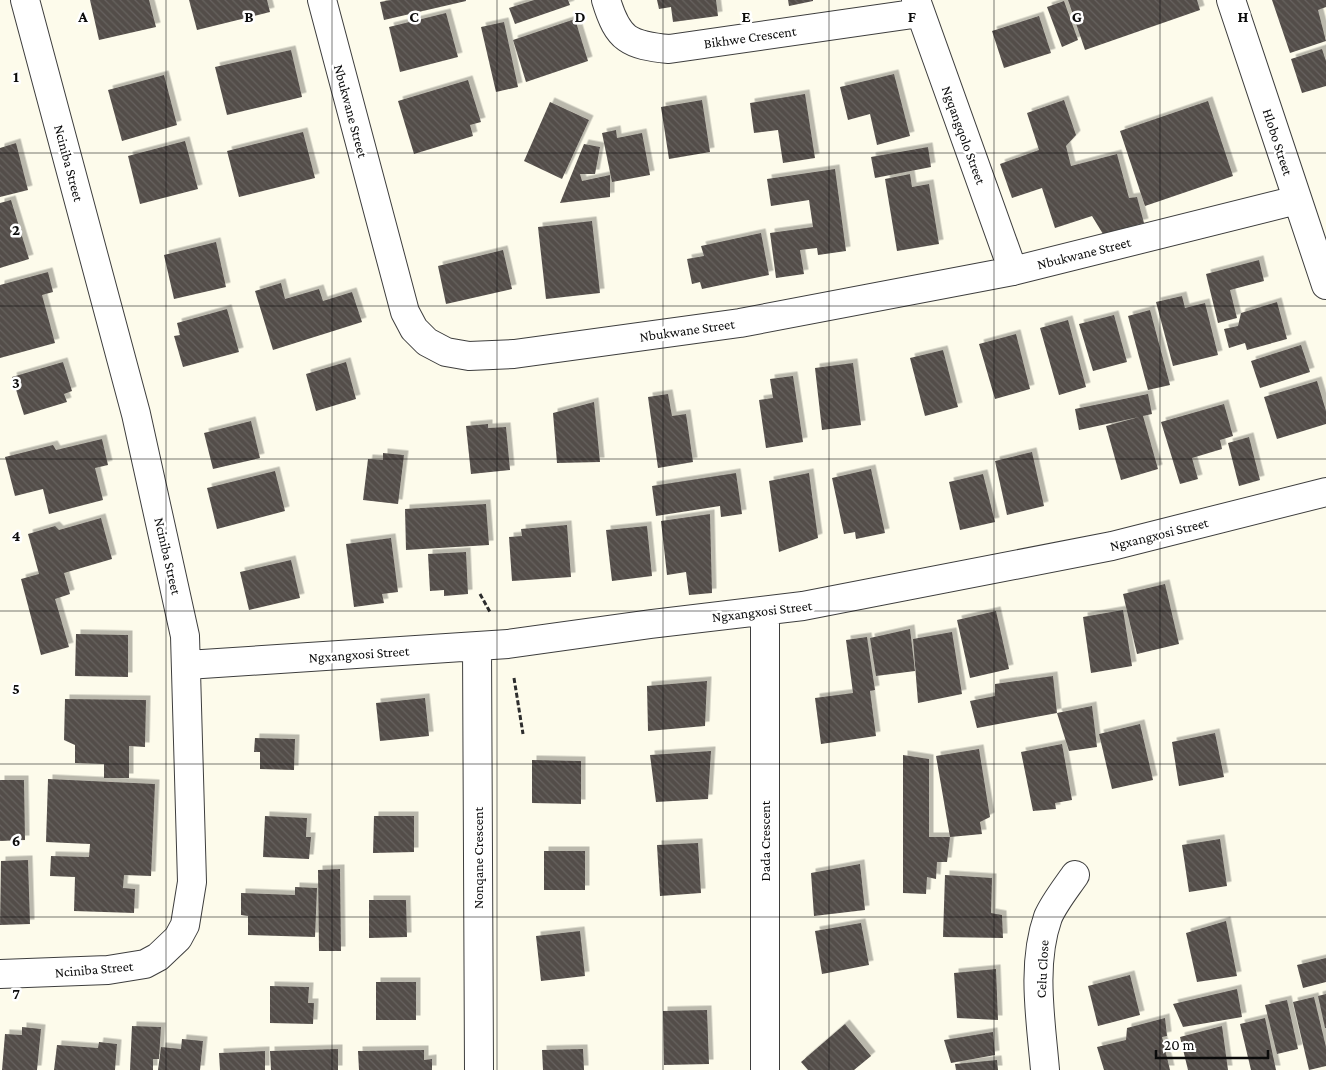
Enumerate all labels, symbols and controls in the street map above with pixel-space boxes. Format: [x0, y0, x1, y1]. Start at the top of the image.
text: A [77, 8, 88, 25]
text: B [244, 8, 254, 25]
text: C [409, 8, 419, 25]
text: D [574, 8, 586, 25]
text: E [741, 8, 751, 25]
text: F [908, 8, 917, 25]
text: G [1072, 8, 1082, 25]
text: H [1238, 8, 1249, 25]
street label: Bikhwe Crescent [703, 23, 798, 51]
street label: Nbukwane Street [331, 63, 371, 160]
text: 1 [13, 68, 19, 85]
street label: Ngqangqolo Street [939, 84, 989, 187]
street label: Hlobo Street [1260, 107, 1296, 178]
street label: Nciniba Street [51, 123, 87, 204]
text: 2 [12, 221, 20, 238]
street label: Nbukwane Street [1035, 234, 1133, 272]
street label: Nbukwane Street [638, 315, 736, 345]
text: 3 [12, 374, 20, 391]
street label: Ngxangxosi Street [1108, 514, 1210, 554]
street label: Nciniba Street [151, 516, 185, 597]
text: 4 [12, 527, 21, 544]
street label: Ngxangxosi Street [711, 597, 813, 625]
street label: Ngxangxosi Street [308, 642, 410, 665]
text: 5 [12, 680, 20, 697]
street label: Dada Crescent [757, 800, 773, 881]
street label: Nonqane Crescent [470, 807, 486, 909]
text: 6 [12, 832, 20, 849]
street label: Celu Close [1032, 939, 1052, 999]
street label: Nciniba Street [54, 958, 134, 980]
text: 7 [12, 985, 20, 1002]
scale bar [1156, 1028, 1268, 1060]
text: 20 m [1164, 1037, 1195, 1053]

